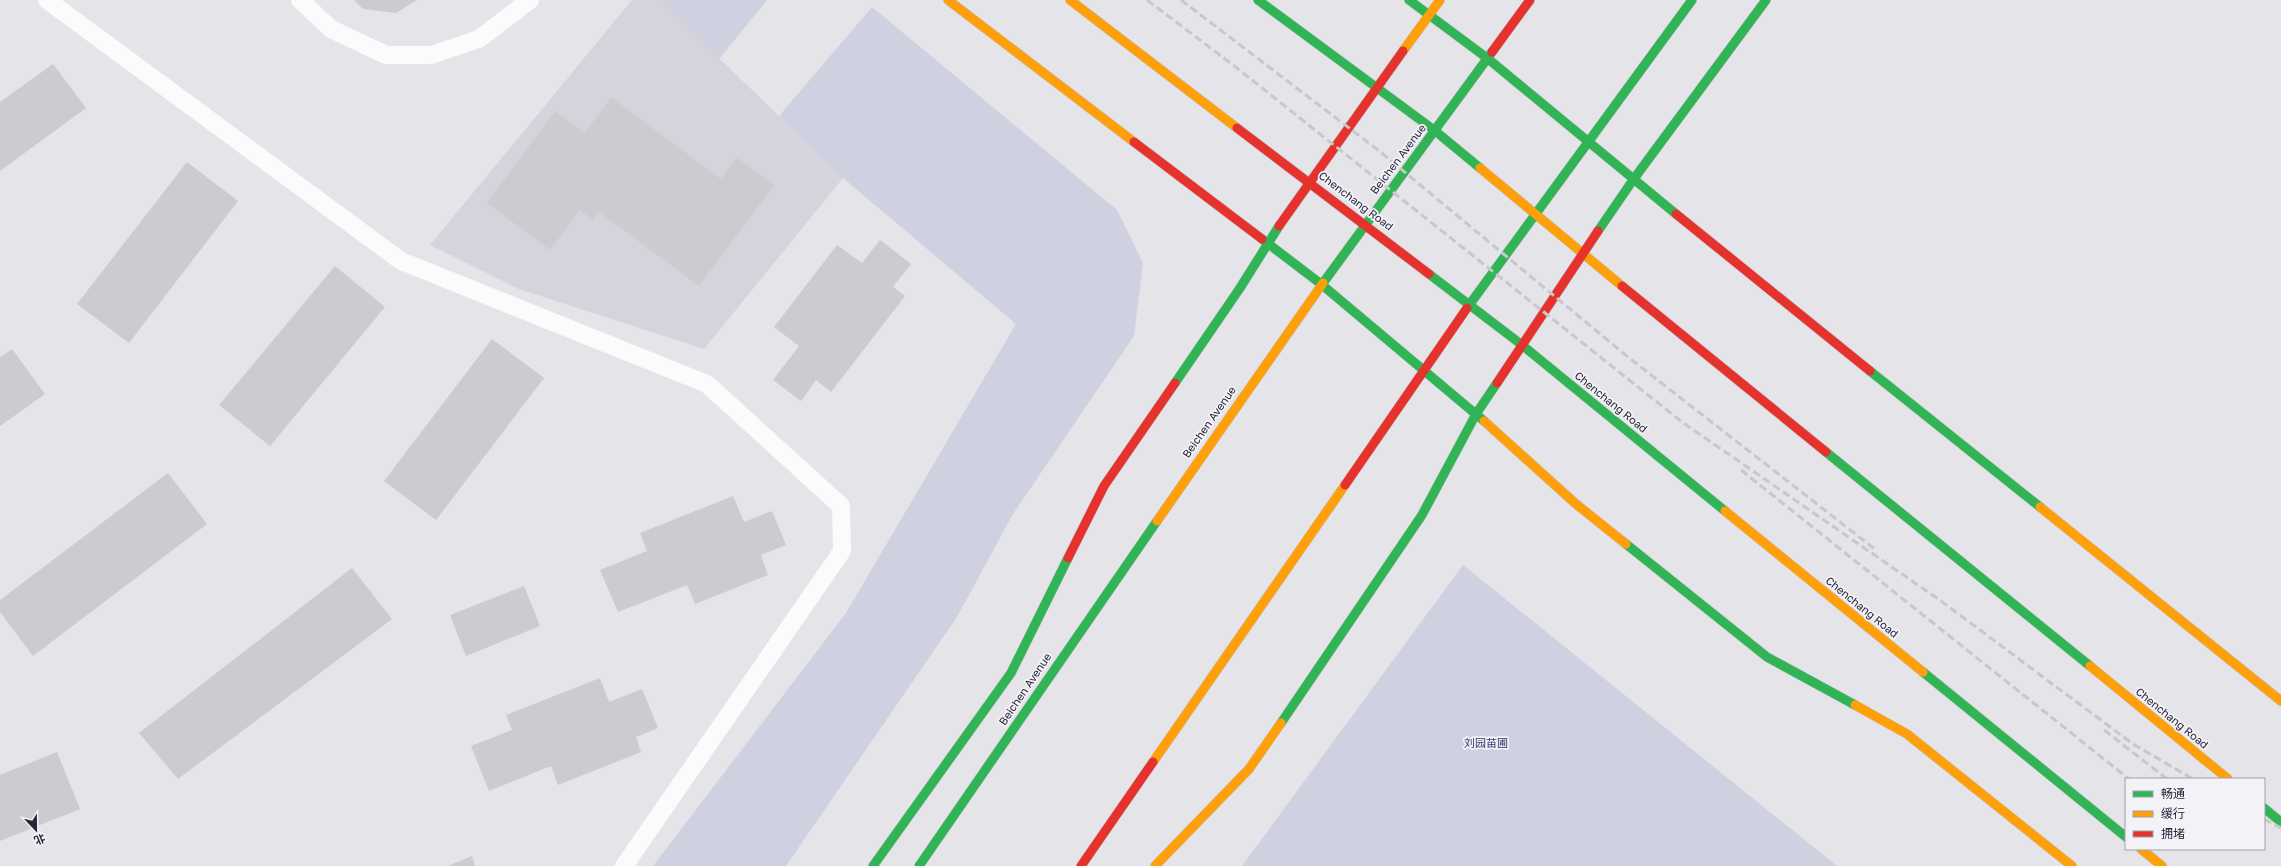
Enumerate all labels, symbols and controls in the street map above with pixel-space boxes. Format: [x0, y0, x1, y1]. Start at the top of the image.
street label: Beichen Avenue [1367, 121, 1428, 196]
street label: Chenchang Road [1317, 168, 1396, 233]
street label: Chenchang Road [1572, 368, 1650, 435]
street label: Beichen Avenue [1179, 384, 1238, 460]
street label: Chenchang Road [1823, 573, 1901, 640]
street label: Beichen Avenue [996, 650, 1054, 727]
street label: Chenchang Road [2133, 684, 2211, 751]
park label: 刘园苗圃 [1464, 736, 1508, 749]
legend [2125, 778, 2265, 850]
text: 畅通 [2161, 786, 2185, 801]
text: 缓行 [2161, 806, 2185, 821]
north arrow [16, 810, 56, 850]
text: 拥堵 [2161, 826, 2185, 841]
text: 北 [32, 832, 47, 848]

